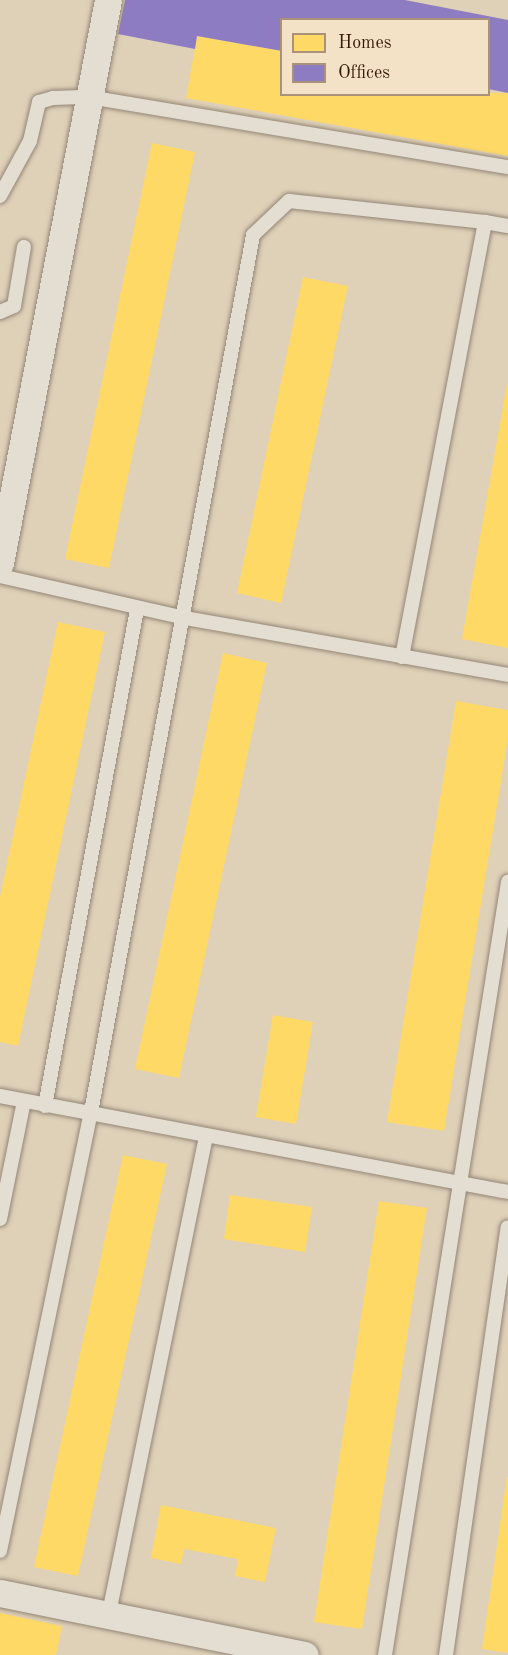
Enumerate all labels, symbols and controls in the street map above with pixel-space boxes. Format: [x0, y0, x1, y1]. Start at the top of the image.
legend [280, 18, 490, 96]
text: Homes [338, 34, 392, 52]
text: Offices [338, 64, 390, 82]

